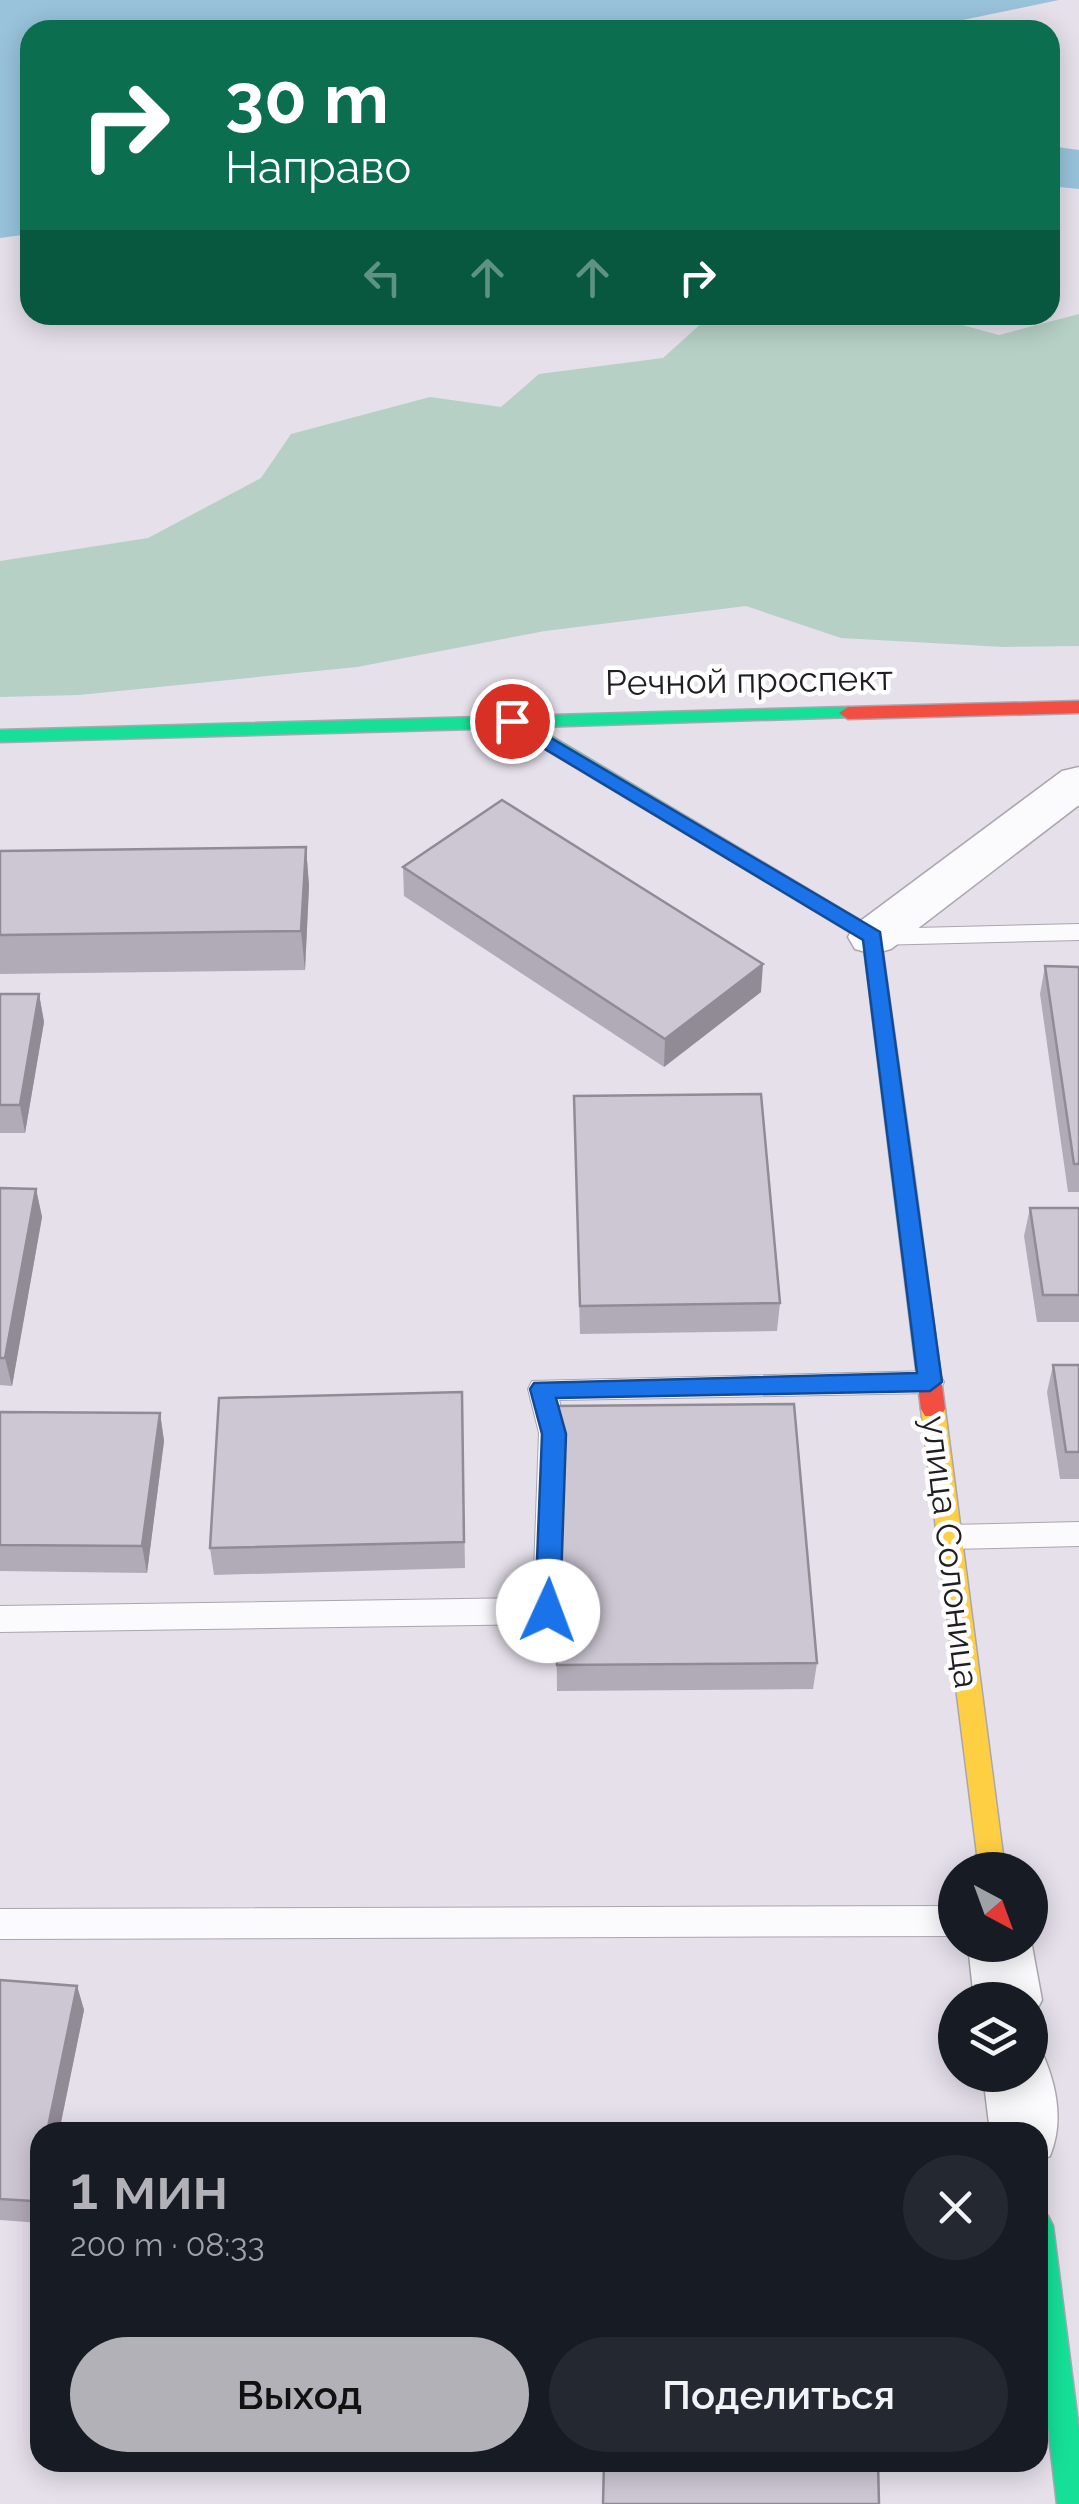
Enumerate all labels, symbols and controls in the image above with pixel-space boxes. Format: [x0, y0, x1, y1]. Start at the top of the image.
text: 30 m [225, 57, 389, 139]
icon: right [60, 60, 190, 190]
text: Направо [225, 141, 411, 194]
icon: left [355, 250, 410, 305]
icon: ahead [460, 250, 515, 305]
icon: ahead [565, 250, 620, 305]
icon: right [670, 250, 725, 305]
street label: Речной проспект [605, 657, 894, 703]
pin [470, 679, 555, 764]
icon: arrive [485, 694, 540, 749]
street label: улица Солоница [914, 1413, 988, 1691]
position arrow [496, 1559, 600, 1663]
north arrow [938, 1852, 1048, 1962]
map controls [938, 1852, 1048, 2092]
button: layers [938, 1982, 1048, 2092]
text: 1 мин [70, 2153, 228, 2223]
button: close [903, 2155, 1008, 2260]
text: 200 m · 08:33 [70, 2226, 265, 2263]
button: Выход [70, 2337, 529, 2452]
button: Поделиться [549, 2337, 1008, 2452]

